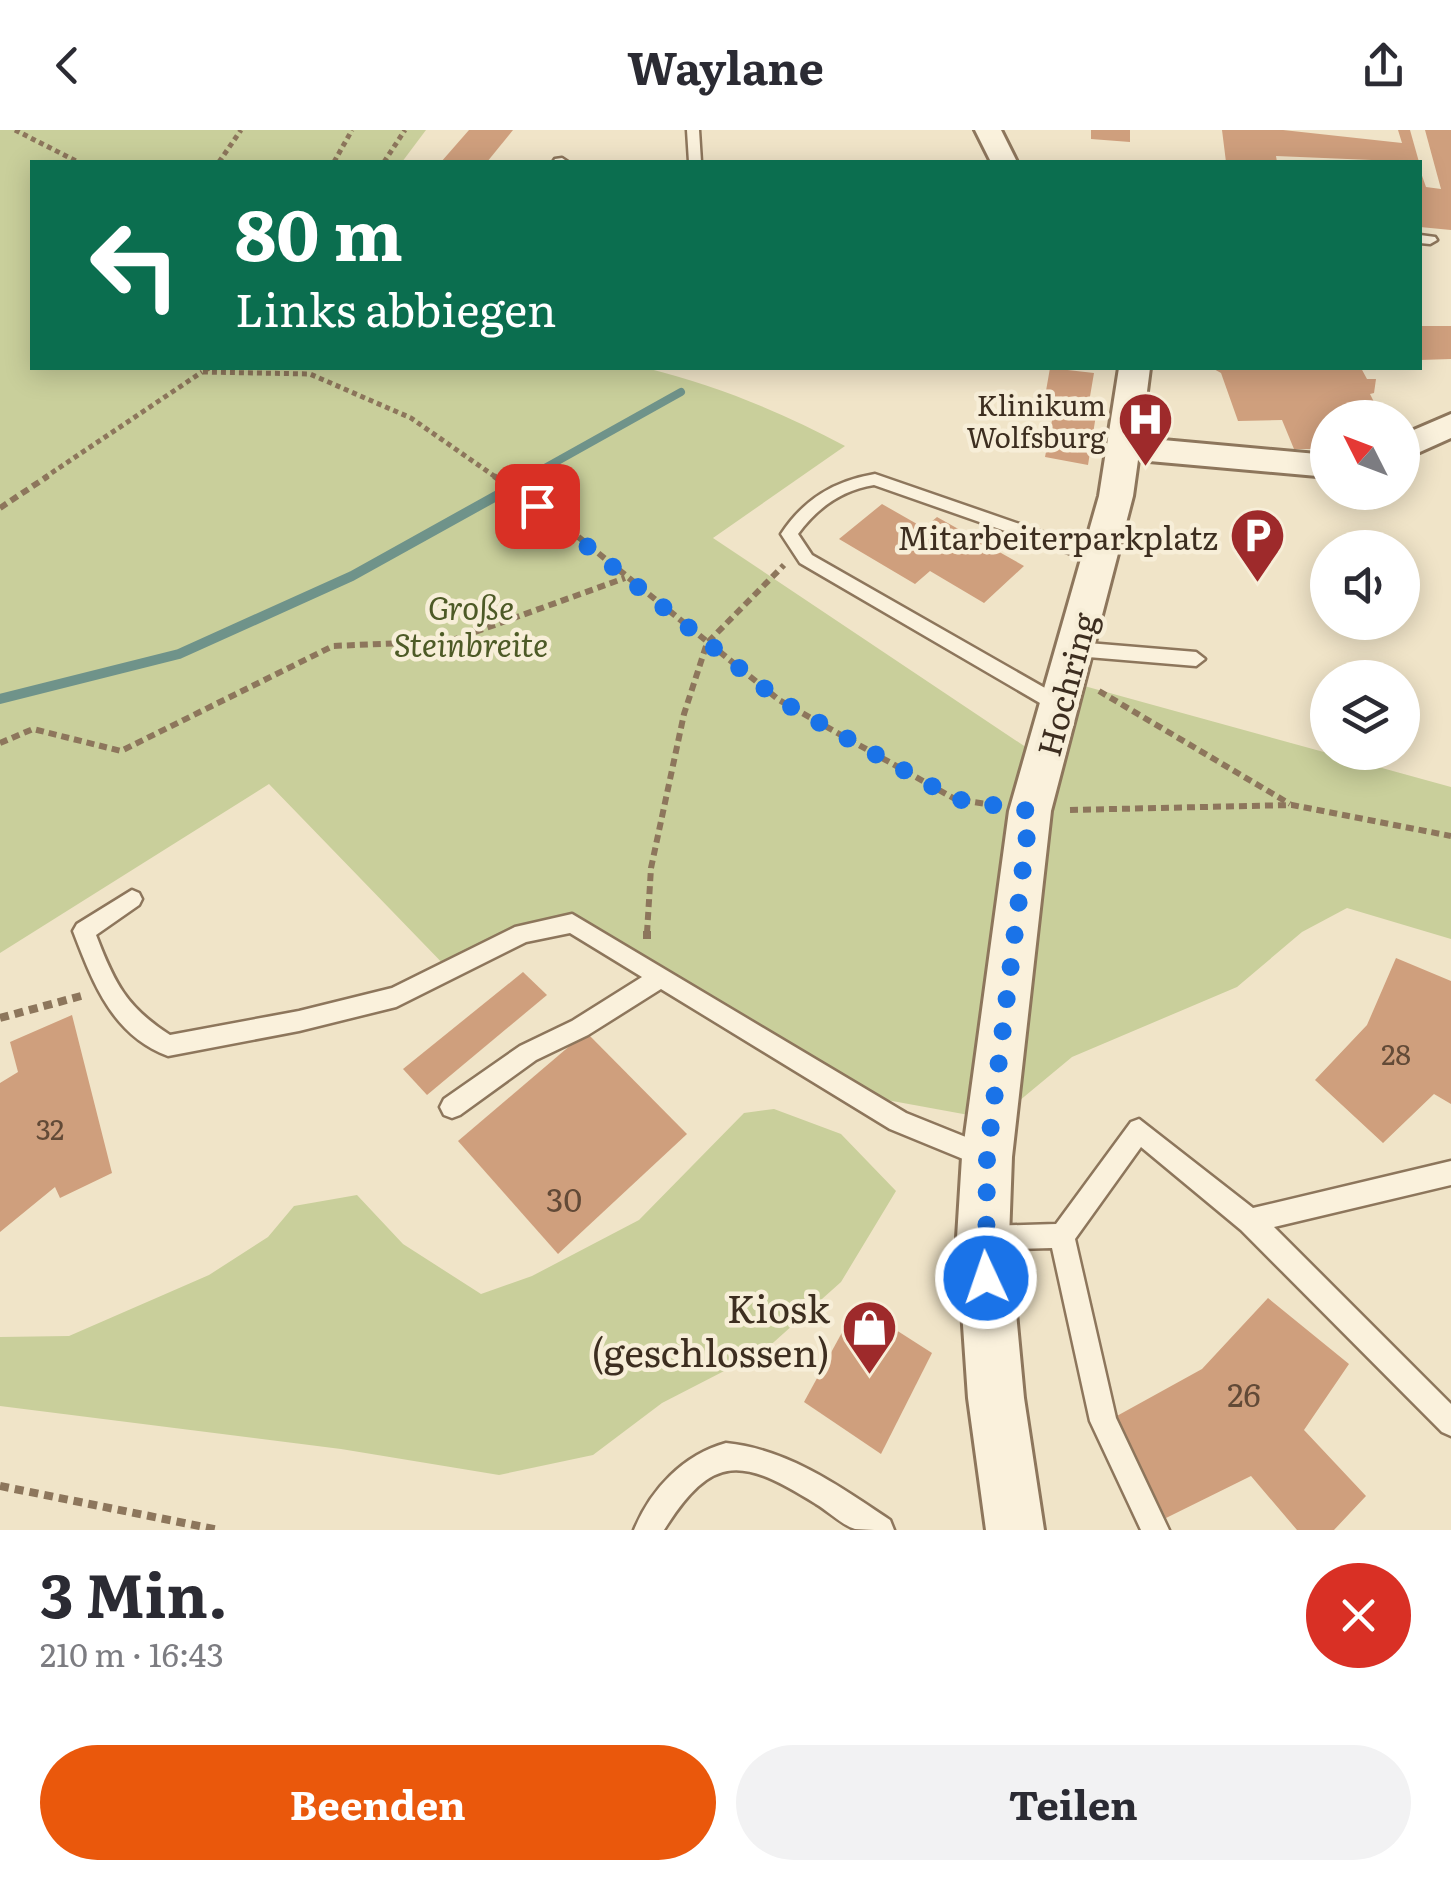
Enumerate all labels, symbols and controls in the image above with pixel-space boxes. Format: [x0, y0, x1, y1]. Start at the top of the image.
text: Waylane [627, 32, 824, 99]
icon: back [40, 38, 95, 93]
icon: share [1356, 38, 1411, 93]
text: 80 m [235, 179, 403, 283]
icon: left [70, 200, 200, 330]
text: Links abbiegen [235, 274, 557, 341]
place label: Klinikum Wolfsburg [966, 383, 1106, 457]
hospital icon: Klinikum Wolfsburg [1115, 390, 1175, 469]
north arrow [1310, 400, 1420, 510]
map controls [1310, 400, 1420, 770]
pin [495, 464, 580, 549]
icon: arrive [510, 479, 565, 534]
parking icon: Mitarbeiterparkplatz [1227, 506, 1287, 585]
place label: Mitarbeiterparkplatz [897, 512, 1218, 560]
button: sound [1310, 530, 1420, 640]
park label: Große Steinbreite [394, 582, 548, 667]
street label: Hochring [1023, 607, 1107, 761]
button: layers [1310, 660, 1420, 770]
house number: 28 [1381, 1032, 1411, 1074]
house number: 32 [36, 1107, 64, 1149]
house number: 30 [546, 1174, 582, 1222]
position arrow [934, 1226, 1038, 1330]
place label: Kiosk (geschlossen) [591, 1278, 831, 1379]
shop icon: Kiosk (geschlossen) [839, 1298, 899, 1377]
house number: 26 [1227, 1369, 1261, 1417]
text: 3 Min. [40, 1547, 228, 1636]
button: close [1306, 1563, 1411, 1668]
text: 210 m · 16:43 [40, 1629, 224, 1677]
button: Beenden [40, 1745, 716, 1860]
button: Teilen [736, 1745, 1411, 1860]

